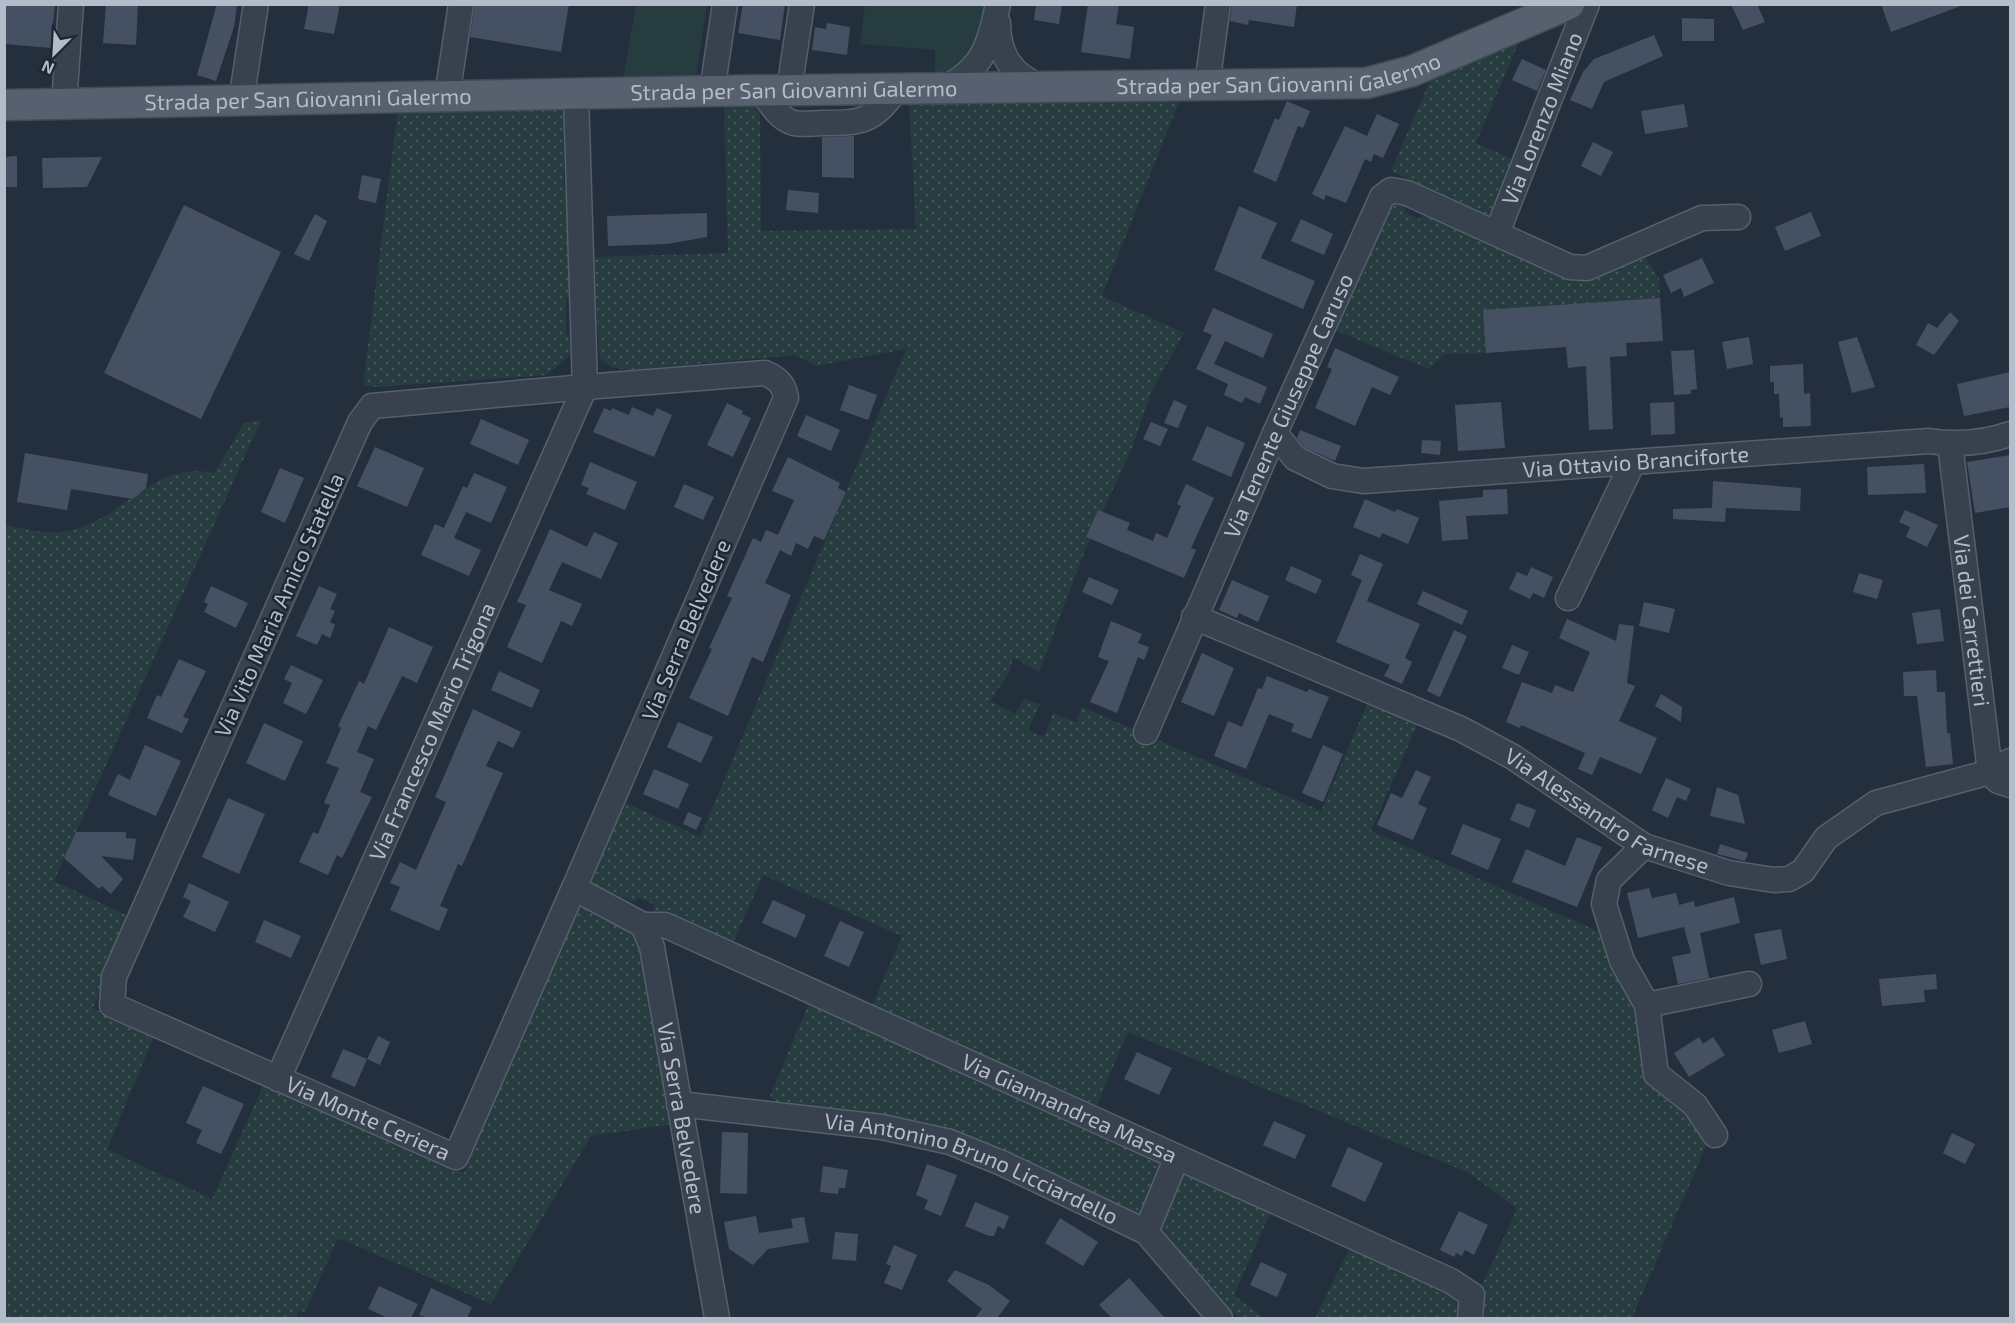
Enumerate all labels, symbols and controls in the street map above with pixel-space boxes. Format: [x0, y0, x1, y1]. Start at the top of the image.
north arrow [24, 24, 84, 84]
street label: Via Lorenzo Miano [1495, 28, 1587, 208]
street label: Strada per San Giovanni Galermo [1116, 46, 1444, 98]
text: N [39, 57, 57, 79]
street label: Strada per San Giovanni Galermo [630, 74, 958, 105]
street label: Strada per San Giovanni Galermo [144, 82, 472, 114]
street label: Via Tenente Giuseppe Caruso [1217, 269, 1358, 542]
street label: Via Ottavio Branciforte [1521, 440, 1750, 482]
street label: Via Vito Maria Amico Statella [208, 468, 348, 741]
street label: Via dei Carrettieri [1949, 533, 1996, 708]
street label: Via Serra Belvedere [635, 535, 735, 724]
street label: Via Francesco Mario Trigona [363, 598, 500, 864]
street label: Via Alessandro Farnese [1501, 741, 1713, 878]
street label: Via Serra Belvedere [653, 1020, 713, 1216]
street label: Via Giannandrea Massa [958, 1047, 1182, 1167]
street label: Via Monte Ceriera [282, 1070, 455, 1165]
street label: Via Antonino Bruno Licciardello [823, 1107, 1123, 1229]

